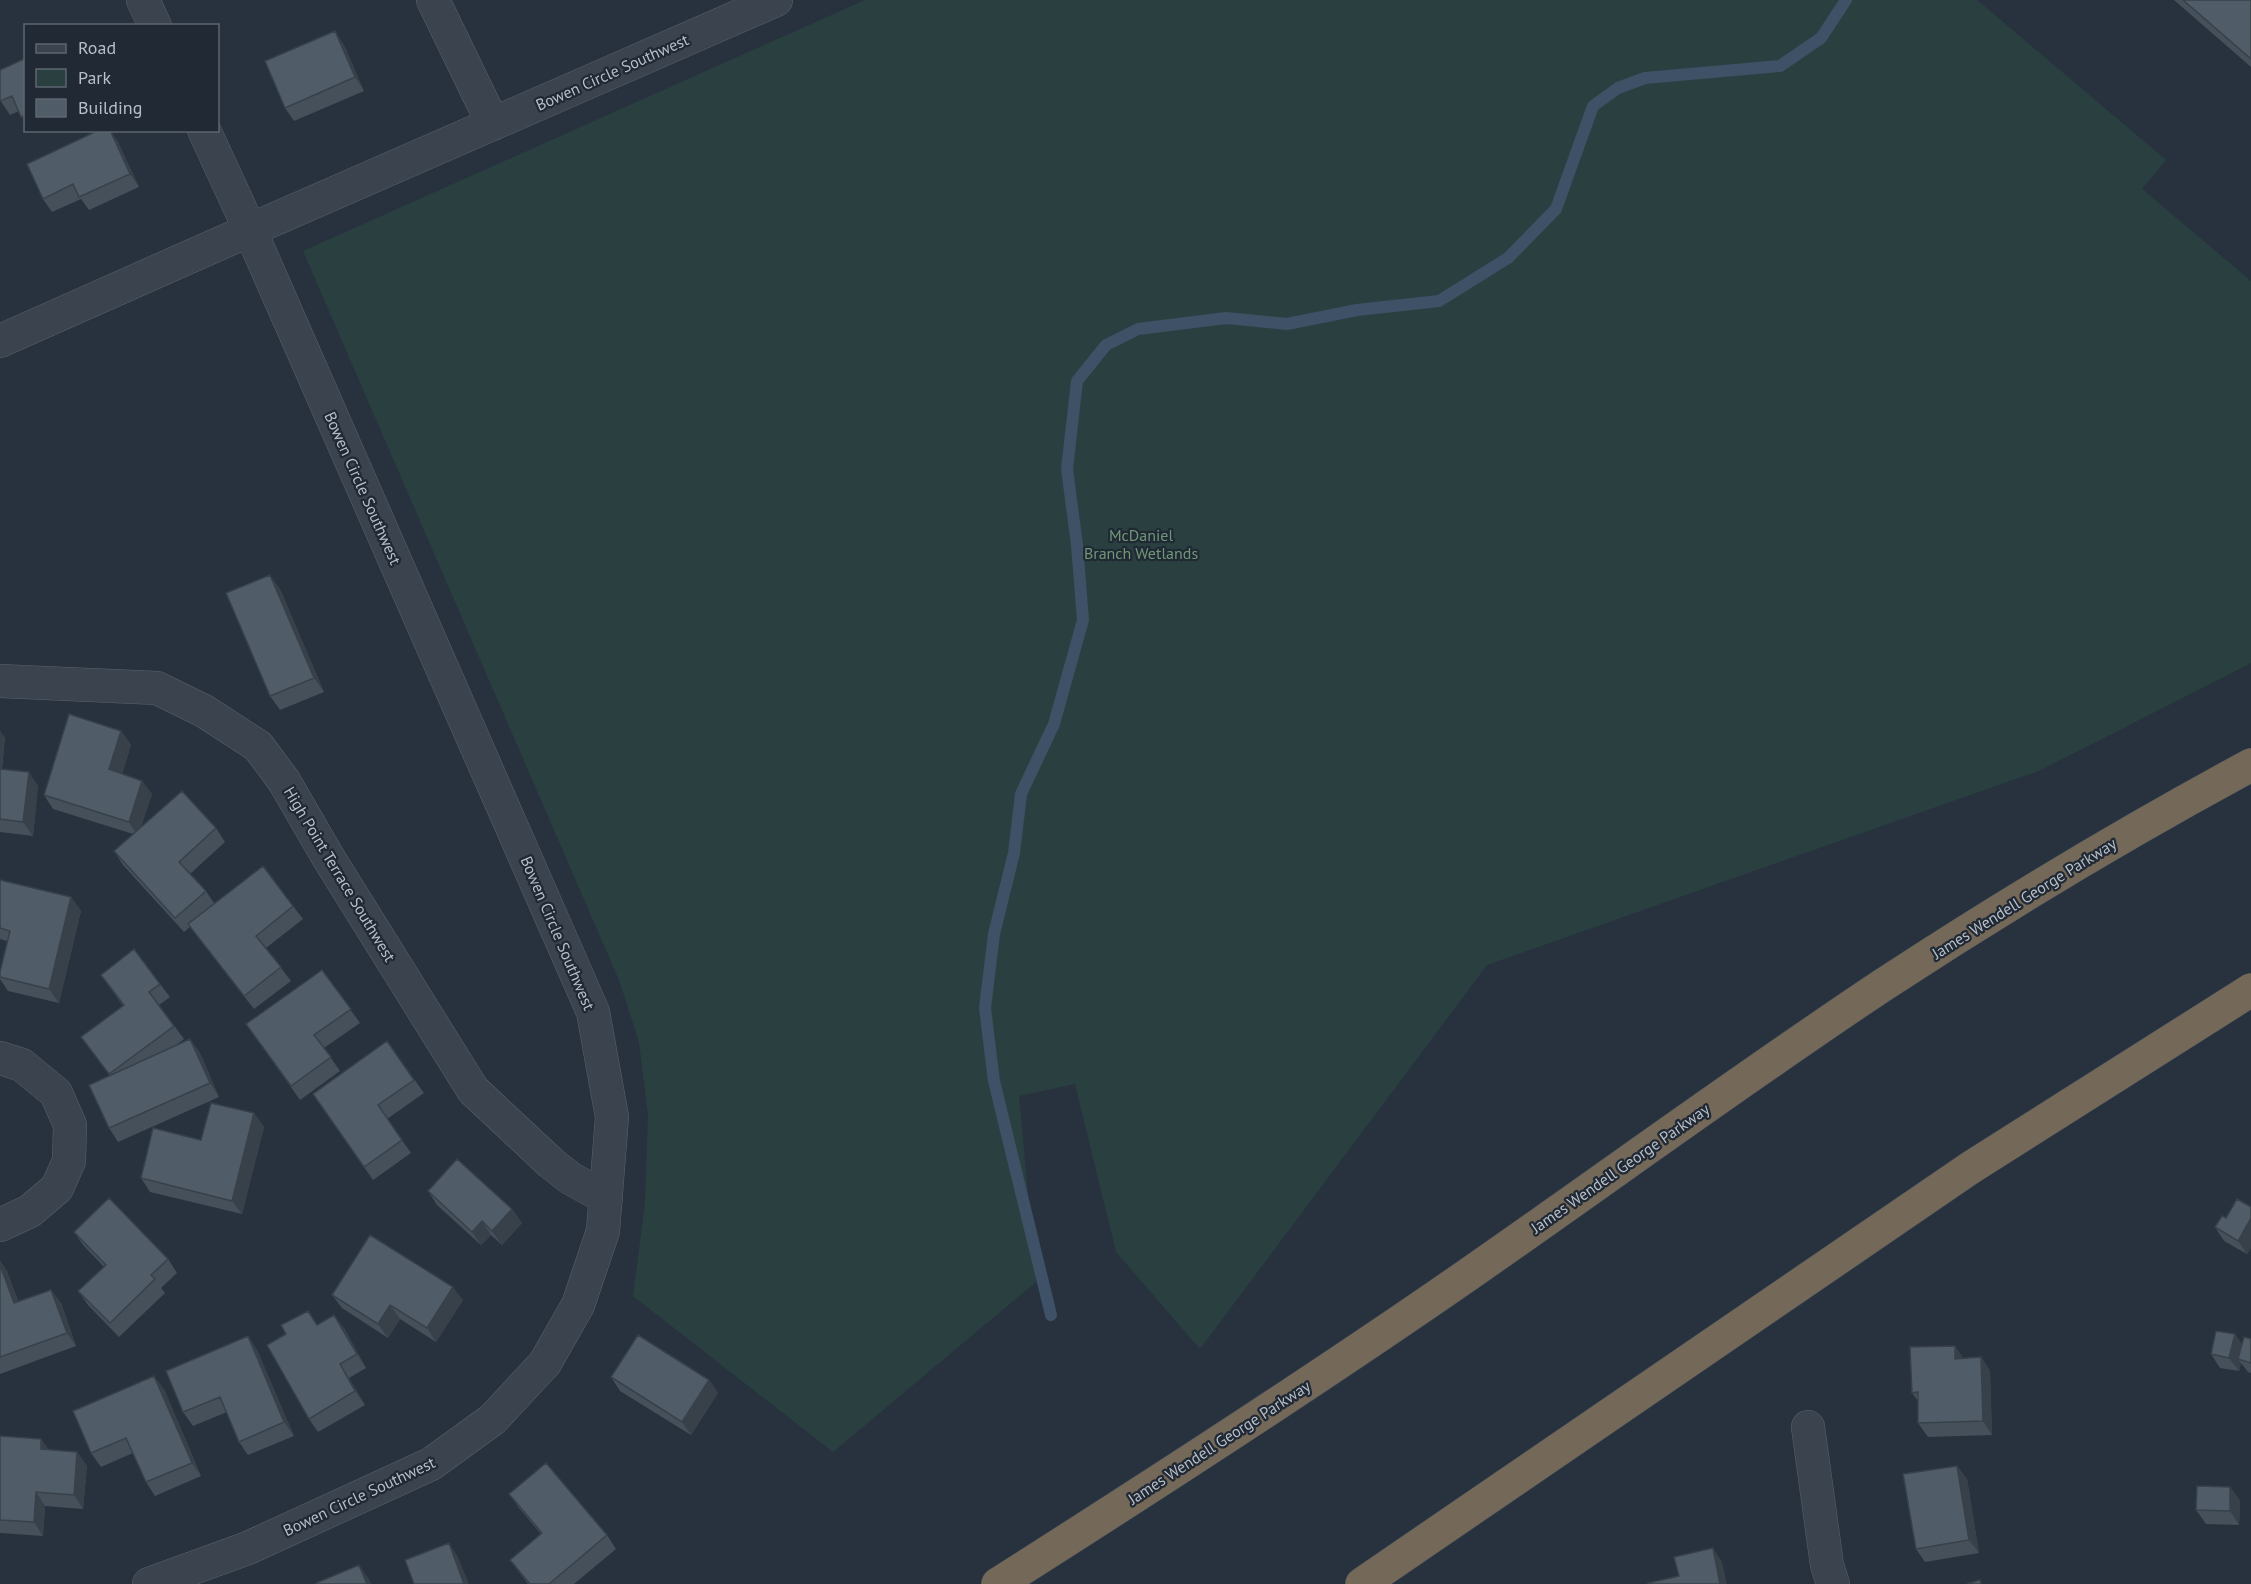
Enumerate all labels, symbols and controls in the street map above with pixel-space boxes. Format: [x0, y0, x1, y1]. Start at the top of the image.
legend [24, 24, 219, 132]
street label: Bowen Circle Southwest [532, 29, 692, 115]
text: Road [78, 36, 116, 59]
text: Park [78, 66, 111, 89]
text: Building [78, 96, 142, 119]
street label: Bowen Circle Southwest [320, 408, 406, 568]
park label: McDaniel Branch Wetlands [1084, 525, 1198, 563]
street label: High Point Terrace Southwest [280, 783, 401, 966]
street label: James Wendell George Parkway [1927, 833, 2120, 964]
street label: Bowen Circle Southwest [516, 853, 600, 1014]
street label: James Wendell George Parkway [1526, 1098, 1714, 1238]
street label: James Wendell George Parkway [1123, 1375, 1314, 1509]
street label: Bowen Circle Southwest [280, 1452, 439, 1540]

